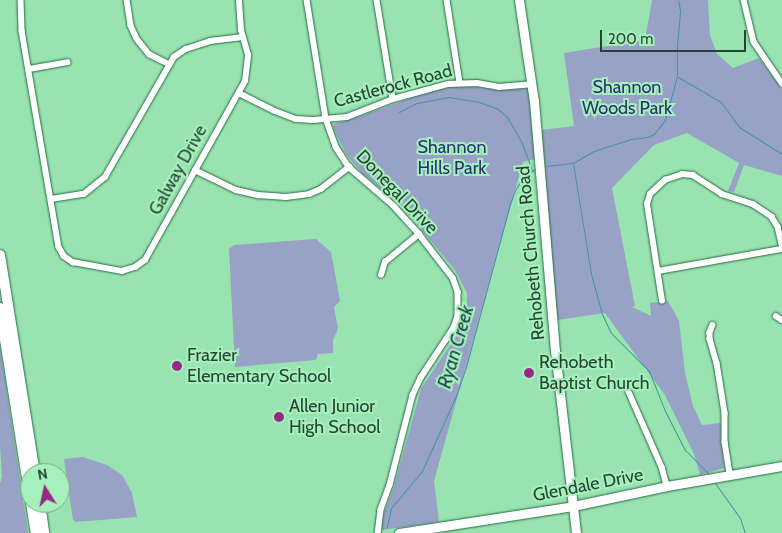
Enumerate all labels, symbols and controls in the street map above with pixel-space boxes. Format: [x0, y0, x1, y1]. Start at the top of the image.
scale bar [602, 20, 748, 52]
text: 200 m [608, 30, 653, 48]
street label: Castlerock Road [332, 60, 454, 112]
park label: Shannon Woods Park [582, 77, 672, 120]
street label: Galway Drive [144, 121, 212, 219]
park label: Shannon Hills Park [418, 137, 486, 180]
street label: Donegal Drive [352, 145, 442, 239]
street label: Rehobeth Church Road [513, 165, 549, 341]
water label: Ryan Creek [433, 303, 479, 391]
place label: Frazier Elementary School [187, 345, 331, 388]
place label: Rehobeth Baptist Church [539, 352, 649, 394]
marker: Frazier Elementary School [171, 360, 183, 372]
marker: Rehobeth Baptist Church [523, 367, 535, 379]
place label: Allen Junior High School [289, 396, 381, 438]
marker: Allen Junior High School [273, 411, 285, 423]
north arrow [20, 463, 70, 513]
text: N [36, 464, 49, 484]
street label: Glendale Drive [531, 464, 645, 506]

